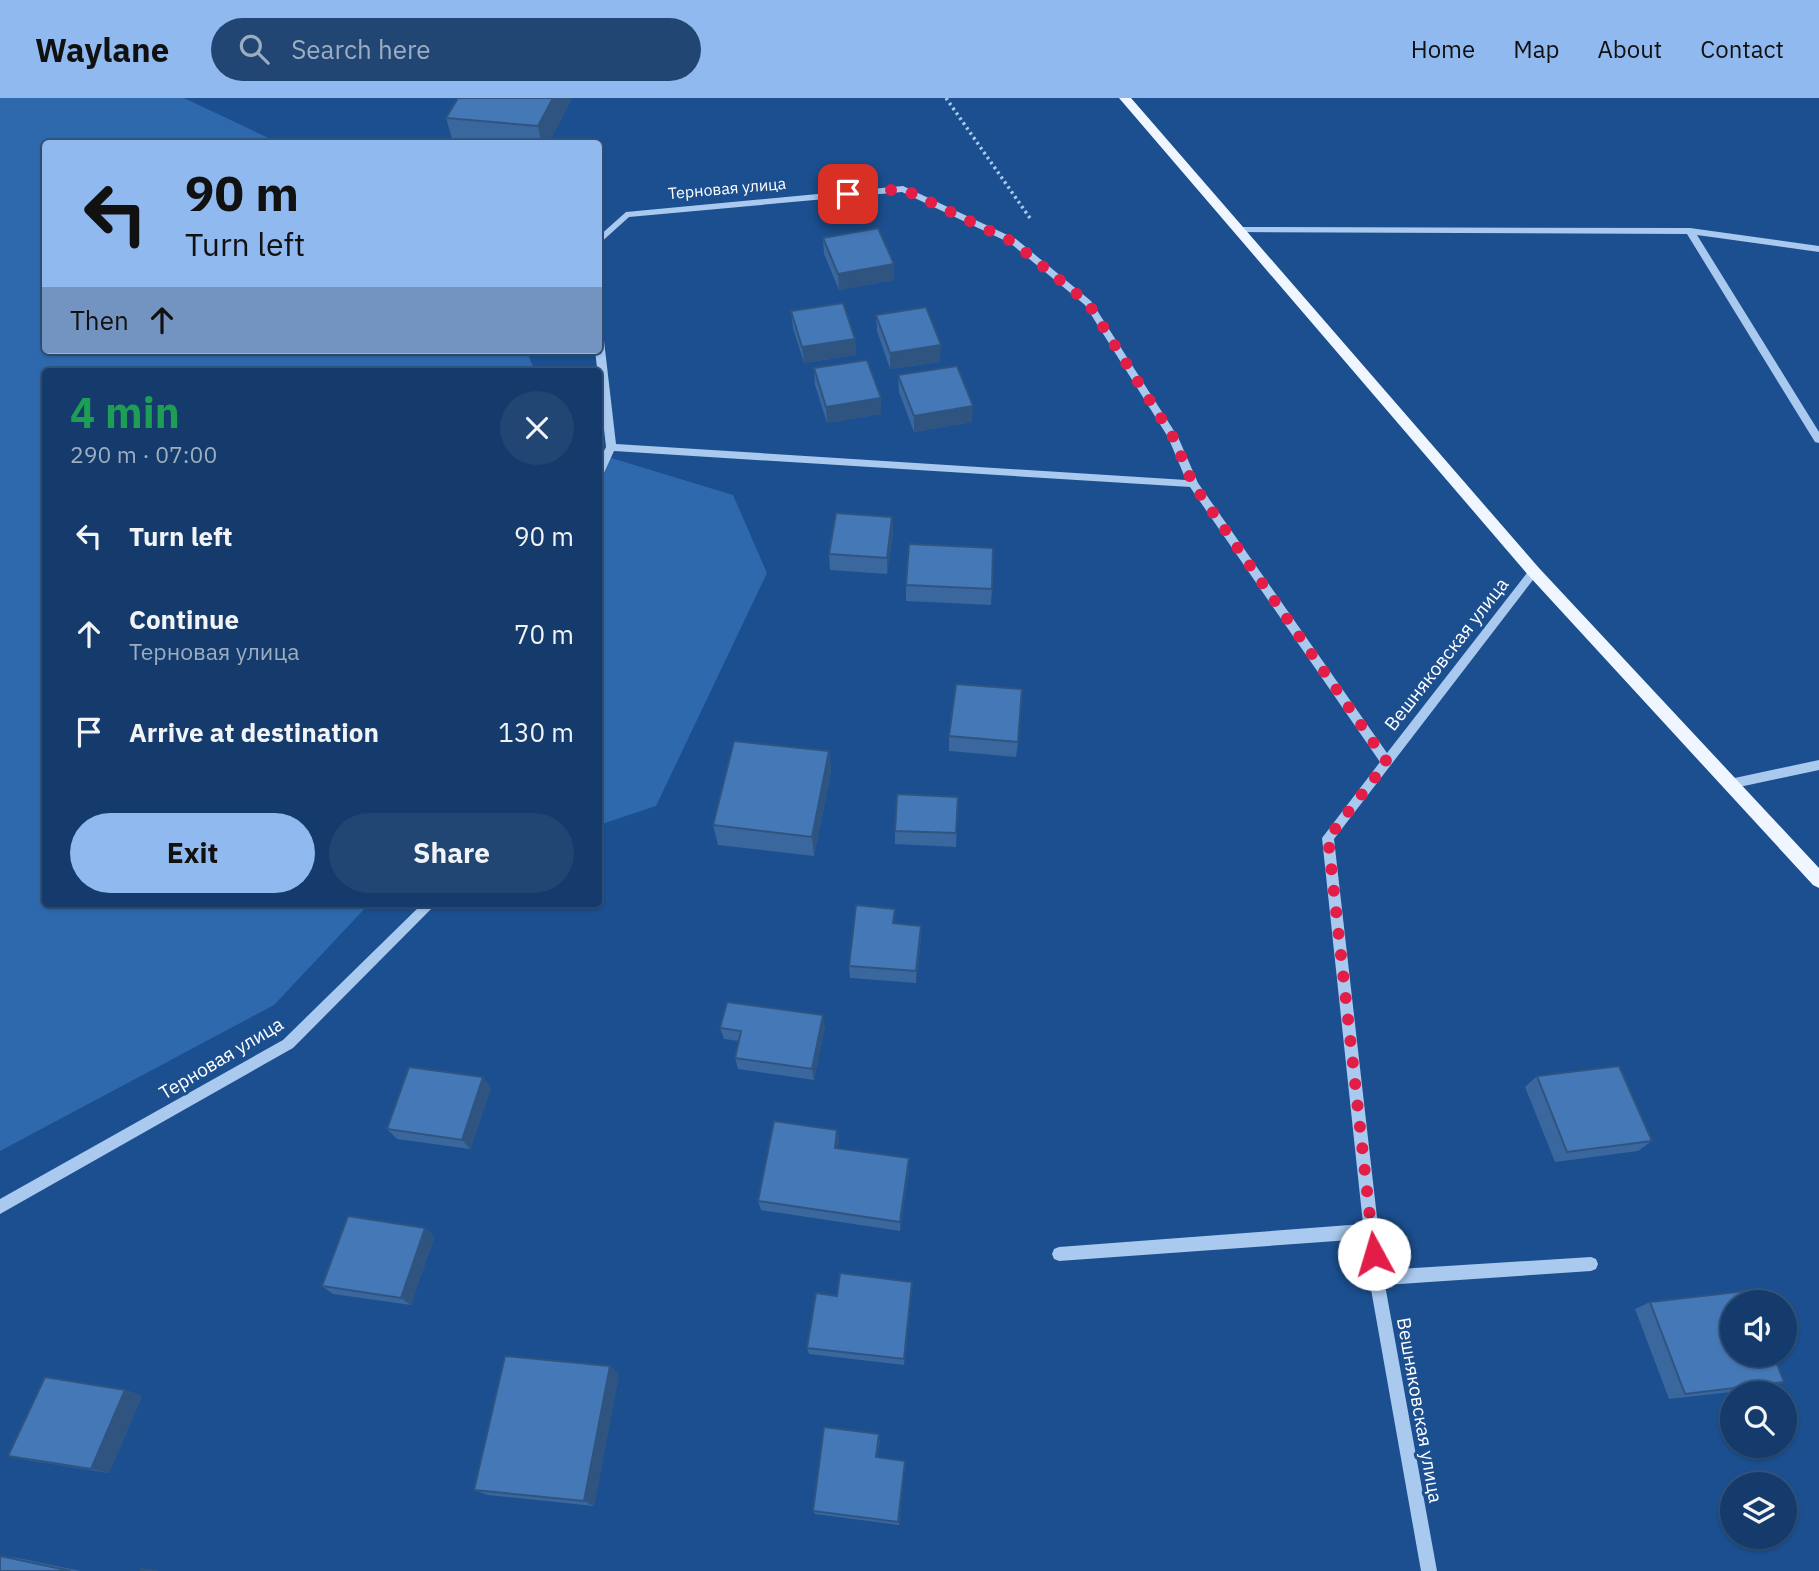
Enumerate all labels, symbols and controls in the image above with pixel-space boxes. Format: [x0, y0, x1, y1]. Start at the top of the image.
search box [211, 18, 701, 81]
text: Waylane [35, 28, 169, 71]
icon: search [235, 30, 273, 68]
text: Search here [291, 32, 431, 66]
text: Home [1411, 33, 1475, 65]
text: Map [1513, 33, 1559, 65]
text: About [1597, 33, 1662, 65]
text: Contact [1700, 33, 1784, 65]
text: 90 m [185, 161, 299, 224]
pin [818, 164, 878, 224]
icon: left [70, 168, 161, 259]
street label: Терновая улица [667, 173, 787, 203]
icon: arrive [829, 175, 867, 213]
text: Turn left [185, 223, 305, 265]
icon: ahead [143, 301, 181, 339]
text: Then [70, 303, 129, 337]
text: 4 min [70, 385, 180, 440]
button: close [500, 391, 574, 465]
text: 290 m · 07:00 [70, 439, 217, 469]
icon: left [70, 517, 108, 555]
text: Turn left [129, 519, 232, 553]
text: 90 m [514, 519, 574, 553]
street label: Вешняковская улица [1379, 573, 1513, 735]
text: Continue [129, 602, 239, 636]
icon: ahead [70, 615, 108, 653]
text: 70 m [514, 617, 574, 651]
text: Терновая улица [129, 636, 299, 666]
icon: arrive [70, 713, 108, 751]
text: Arrive at destination [129, 715, 379, 749]
text: 130 m [498, 715, 574, 749]
button: Exit [70, 813, 315, 893]
button: Share [329, 813, 574, 893]
street label: Терновая улица [154, 1011, 288, 1105]
position arrow [1337, 1217, 1411, 1291]
map controls [1720, 1290, 1797, 1549]
button: sound [1720, 1290, 1797, 1367]
street label: Вешняковская улица [1392, 1315, 1448, 1505]
button: search [1720, 1381, 1797, 1458]
button: layers [1720, 1472, 1797, 1549]

